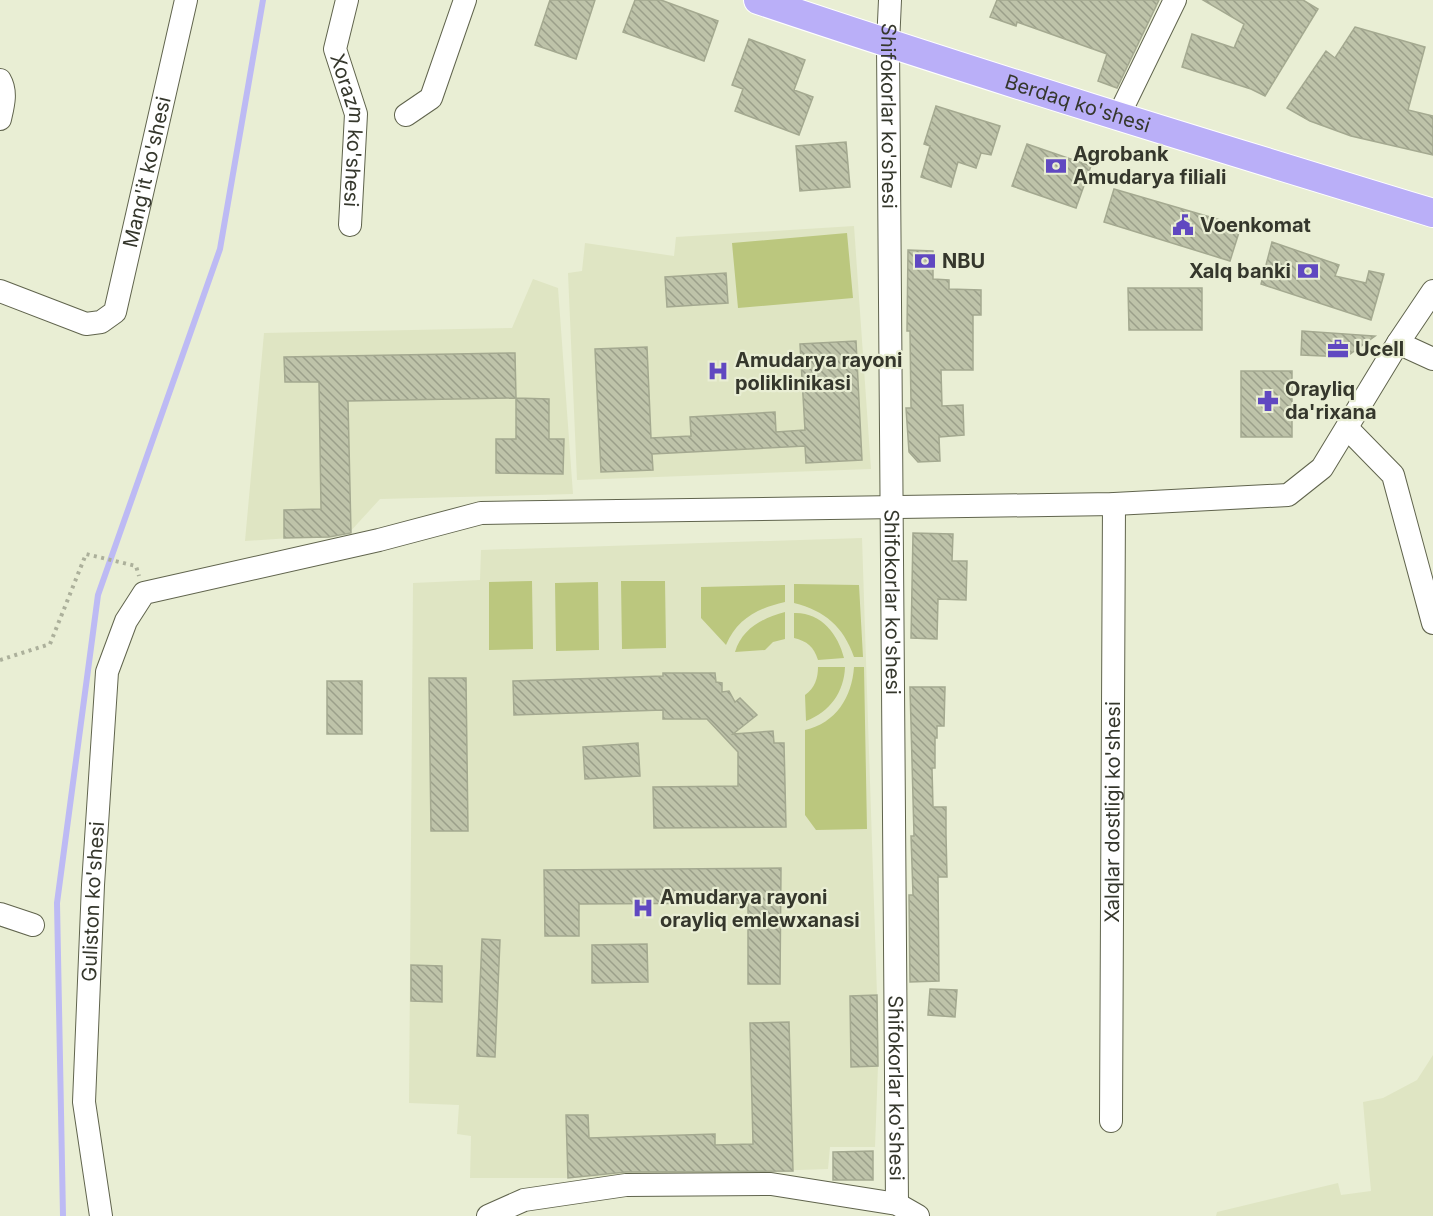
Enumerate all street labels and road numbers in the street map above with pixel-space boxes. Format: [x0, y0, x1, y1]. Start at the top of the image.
street label: Shifokorlar ko'shesi [876, 23, 901, 209]
street label: Xorazm ko'shesi [325, 51, 368, 208]
street label: Berdaq ko'shesi [1002, 69, 1153, 137]
street label: Mang'it ko'shesi [118, 94, 176, 250]
street label: Shifokorlar ko'shesi [880, 509, 905, 695]
street label: Xalqlar dostligi ko'shesi [1100, 701, 1125, 923]
street label: Guliston ko'shesi [77, 821, 109, 982]
street label: Shifokorlar ko'shesi [883, 995, 909, 1181]

